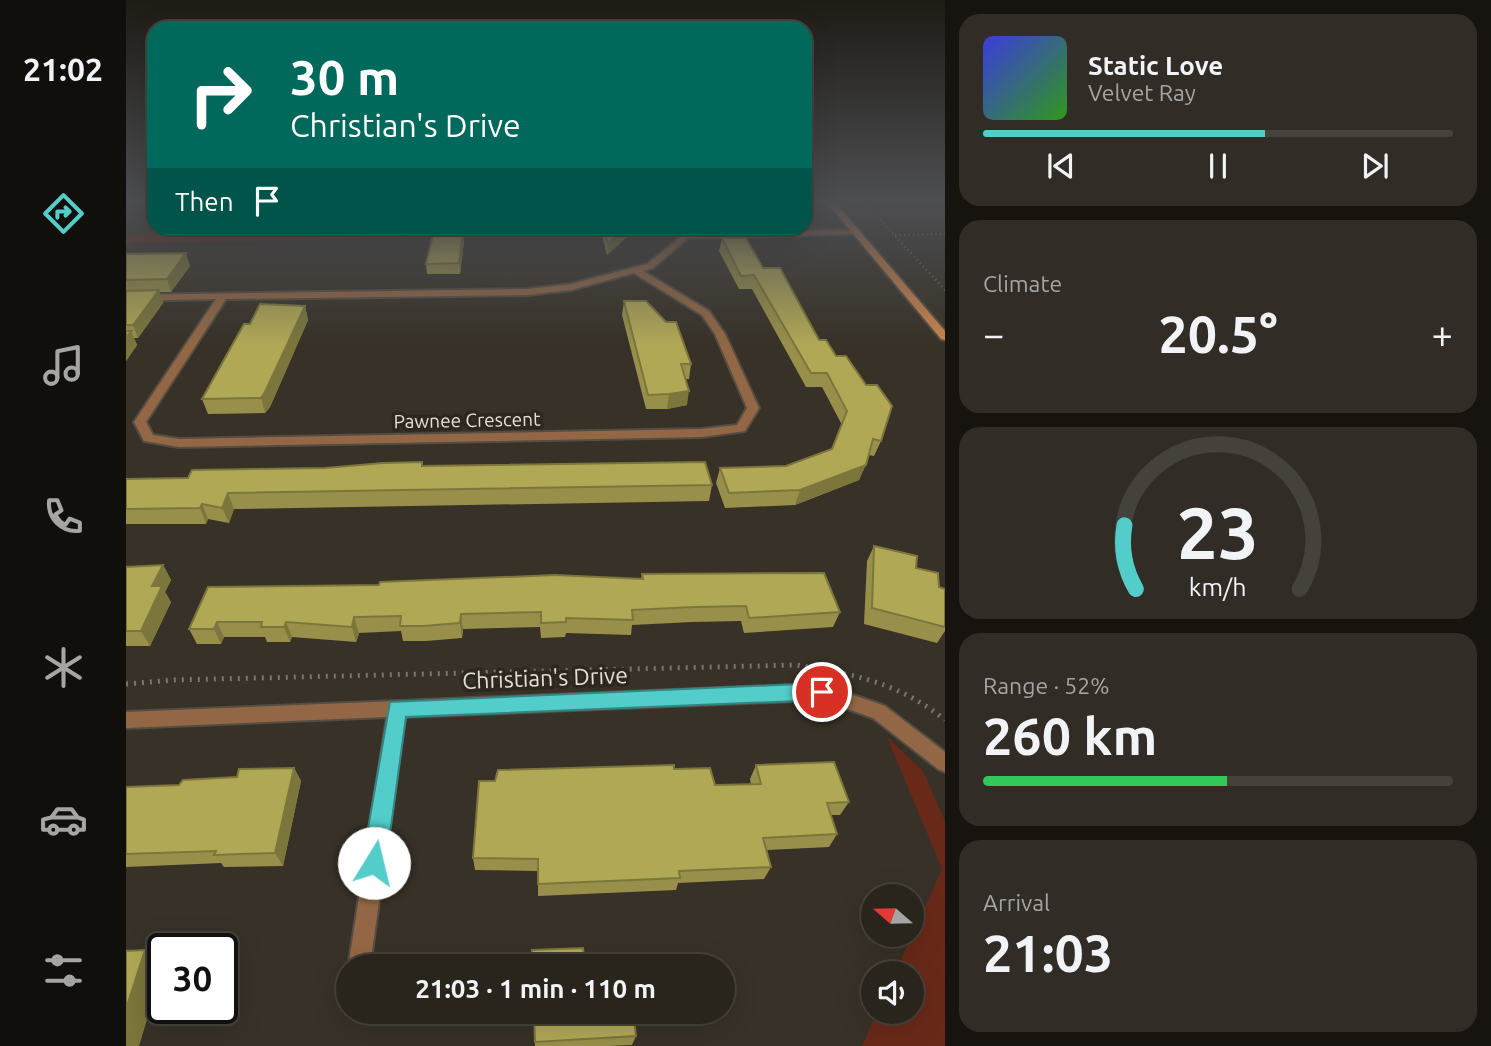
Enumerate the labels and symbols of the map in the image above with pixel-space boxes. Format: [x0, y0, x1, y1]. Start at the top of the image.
street label: Pawnee Crescent [393, 408, 541, 432]
street label: Christian's Drive [462, 662, 628, 693]
pin [792, 662, 852, 722]
position arrow [337, 826, 411, 900]
north arrow [861, 884, 924, 947]
speed limit sign: 30 [147, 933, 238, 1024]

